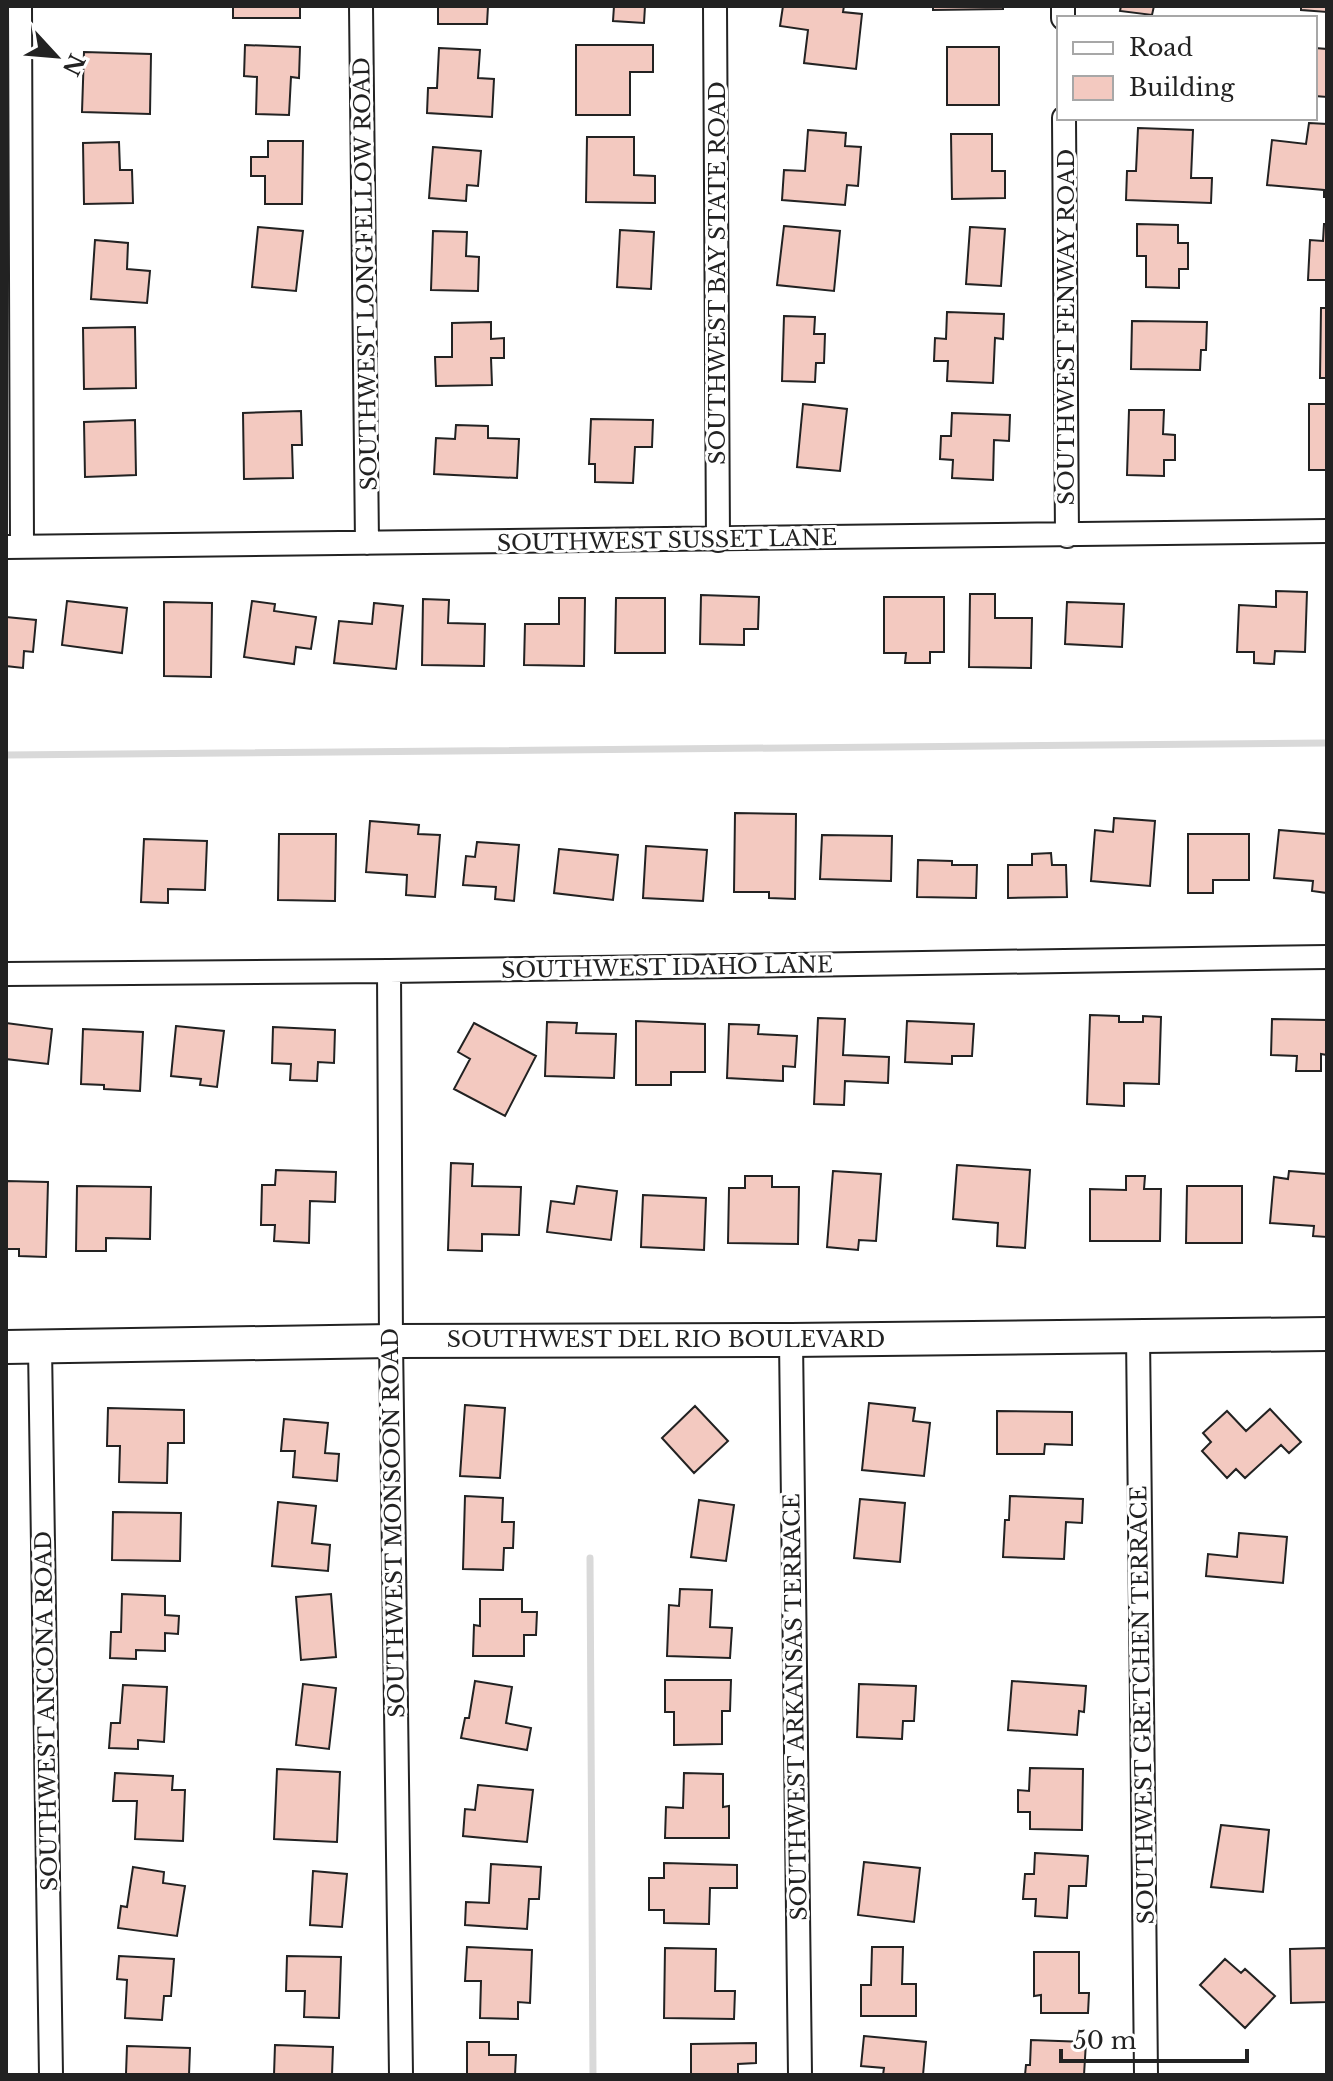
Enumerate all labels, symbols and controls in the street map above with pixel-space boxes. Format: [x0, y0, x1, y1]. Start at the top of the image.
north arrow [16, 16, 96, 96]
legend [1057, 16, 1317, 120]
text: Road [1129, 33, 1193, 62]
text: N [57, 49, 90, 80]
street label: SOUTHWEST LONGFELLOW ROAD [348, 57, 383, 491]
text: Building [1129, 73, 1235, 102]
street label: SOUTHWEST BAY STATE ROAD [704, 81, 731, 465]
street label: SOUTHWEST FENWAY ROAD [1053, 149, 1080, 505]
street label: SOUTHWEST SUSSET LANE [497, 524, 837, 557]
street label: SOUTHWEST IDAHO LANE [501, 951, 833, 984]
street label: SOUTHWEST DEL RIO BOULEVARD [447, 1326, 885, 1353]
street label: SOUTHWEST MONSOON ROAD [377, 1328, 410, 1718]
street label: SOUTHWEST GRETCHEN TERRACE [1125, 1485, 1160, 1925]
street label: SOUTHWEST ARKANSAS TERRACE [778, 1493, 813, 1921]
street label: SOUTHWEST ANCONA ROAD [30, 1531, 63, 1891]
scale bar [1061, 2013, 1247, 2063]
text: 50 m [1073, 2026, 1137, 2055]

